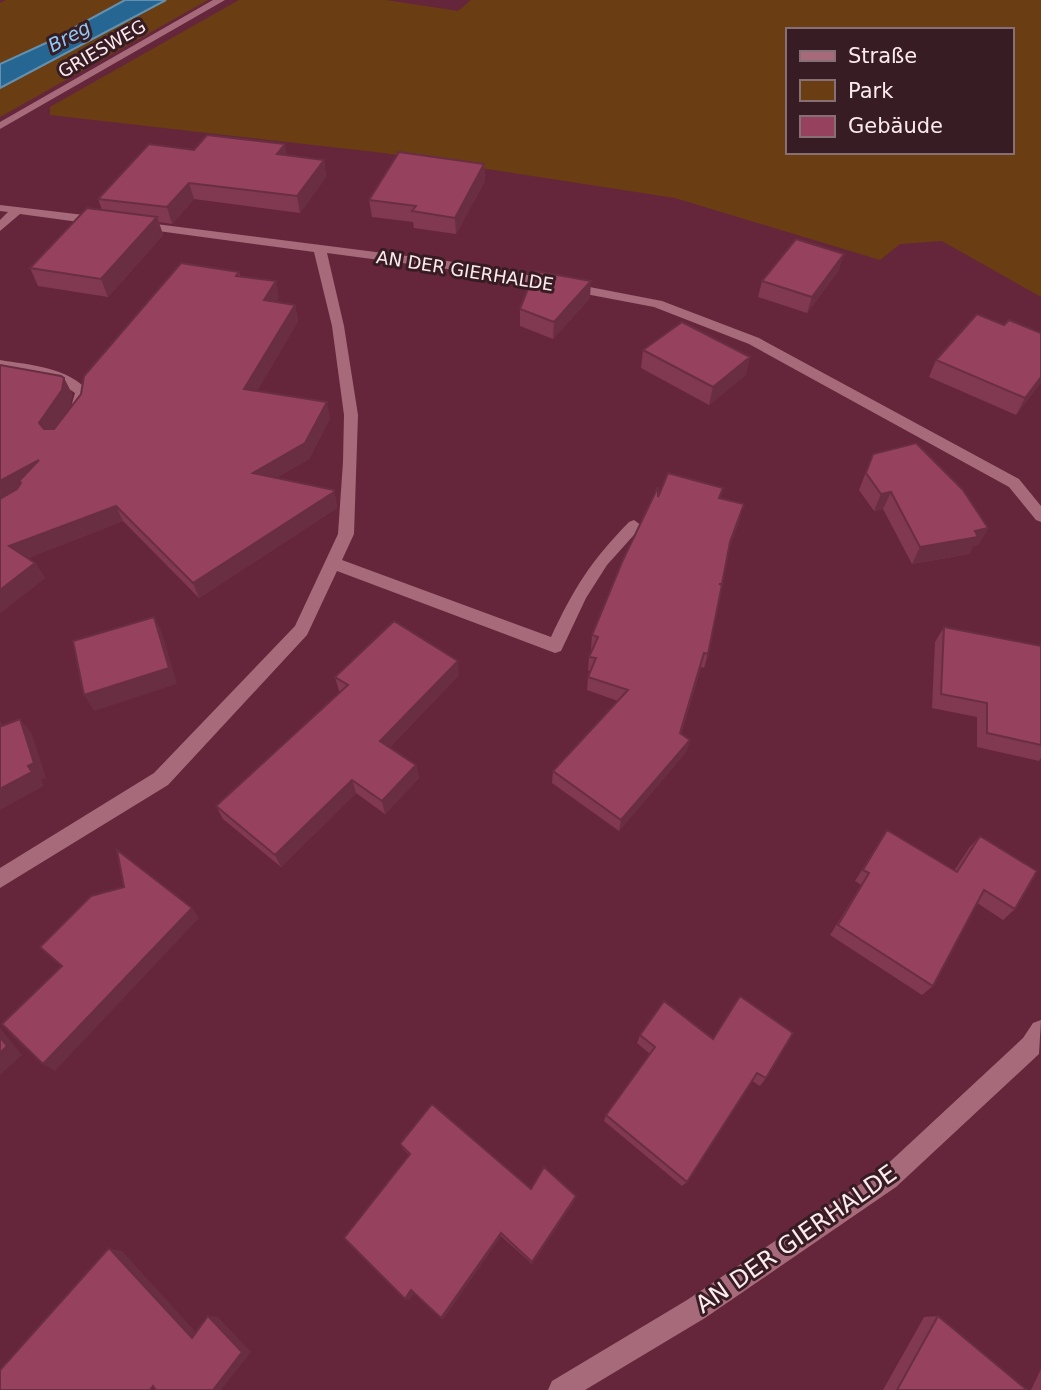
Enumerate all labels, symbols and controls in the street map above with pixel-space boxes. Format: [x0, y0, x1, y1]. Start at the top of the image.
street label: GRIESWEG [54, 15, 149, 82]
water label: Breg [44, 16, 94, 56]
legend [786, 28, 1013, 154]
text: Straße [848, 44, 917, 68]
text: Park [848, 79, 894, 103]
text: Gebäude [848, 114, 943, 138]
street label: AN DER GIERHALDE [375, 246, 555, 295]
street label: AN DER GIERHALDE [690, 1159, 902, 1319]

